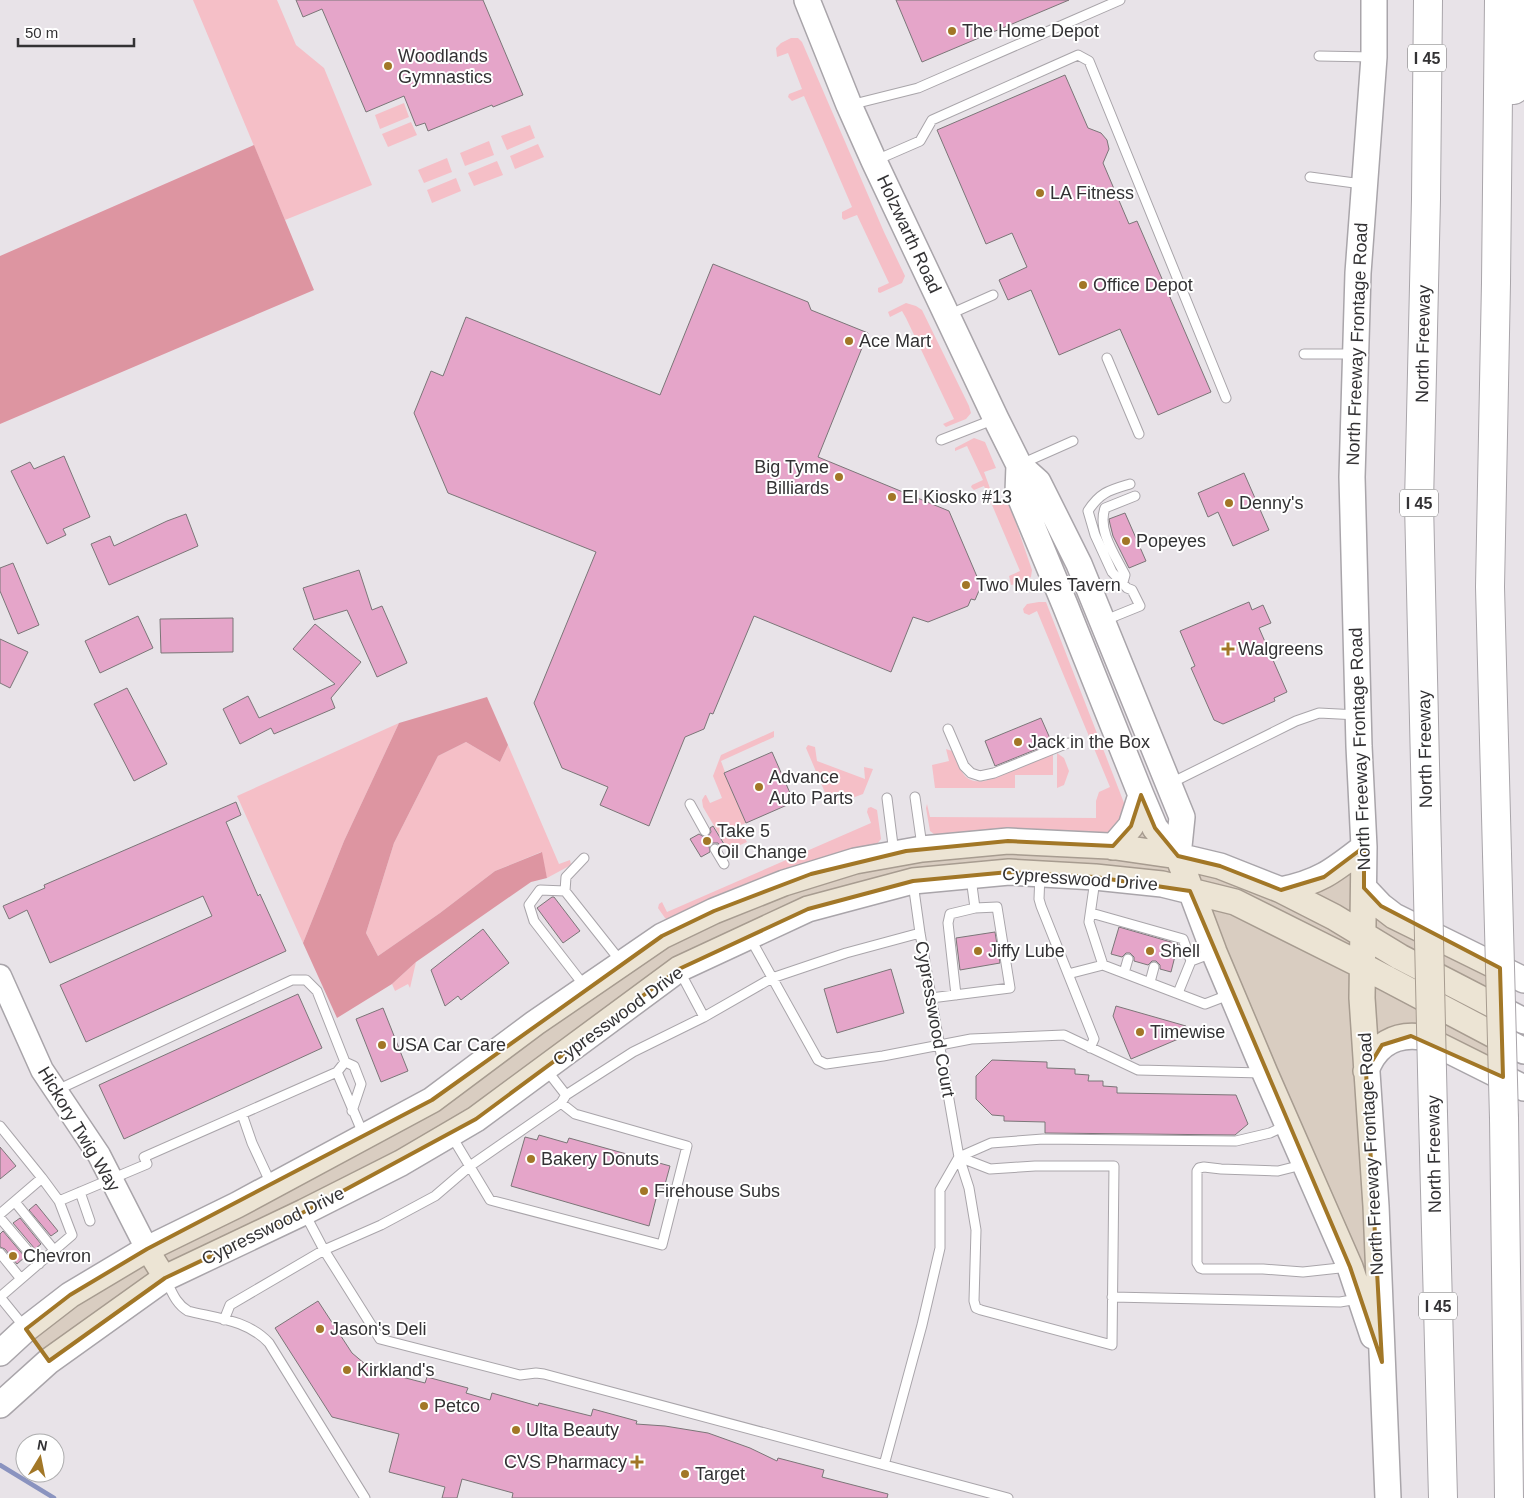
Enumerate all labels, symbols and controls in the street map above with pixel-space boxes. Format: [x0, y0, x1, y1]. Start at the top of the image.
scale bar [18, 15, 134, 47]
place label: The Home Depot [962, 21, 1099, 41]
text: 50 m [25, 24, 58, 41]
marker: The Home Depot [946, 25, 958, 37]
road number: I 45 [1408, 44, 1446, 72]
place label: Woodlands Gymnastics [398, 46, 492, 87]
marker: Woodlands Gymnastics [382, 60, 394, 72]
street label: Holzwarth Road [873, 172, 945, 296]
place label: LA Fitness [1050, 183, 1134, 203]
marker: LA Fitness [1034, 187, 1046, 199]
street label: North Freeway Frontage Road [1343, 222, 1371, 466]
place label: Office Depot [1093, 275, 1193, 295]
marker: Office Depot [1077, 279, 1089, 291]
street label: North Freeway [1412, 285, 1434, 403]
place label: Ace Mart [859, 331, 931, 351]
marker: Ace Mart [843, 335, 855, 347]
place label: Big Tyme Billiards [754, 457, 829, 498]
marker: Big Tyme Billiards [833, 471, 845, 483]
place label: El Kiosko #13 [902, 487, 1012, 507]
road number: I 45 [1400, 489, 1438, 516]
marker: El Kiosko #13 [886, 491, 898, 503]
place label: Denny's [1239, 493, 1303, 513]
marker: Denny's [1223, 497, 1235, 509]
place label: Popeyes [1136, 531, 1206, 551]
marker: Popeyes [1120, 535, 1132, 547]
place label: Two Mules Tavern [976, 575, 1121, 595]
marker: Two Mules Tavern [960, 579, 972, 591]
street label: North Freeway Frontage Road [1346, 627, 1374, 871]
place label: Walgreens [1238, 639, 1323, 659]
marker: Walgreens [1222, 643, 1234, 655]
street label: North Freeway [1414, 690, 1436, 808]
place label: Jack in the Box [1028, 732, 1150, 752]
marker: Jack in the Box [1012, 736, 1024, 748]
place label: Advance Auto Parts [769, 767, 853, 808]
marker: Advance Auto Parts [753, 781, 765, 793]
place label: Take 5 Oil Change [717, 821, 807, 862]
marker: Take 5 Oil Change [701, 835, 713, 847]
street label: Cypresswood Drive [1001, 864, 1159, 894]
street label: Cypresswood Court [911, 939, 959, 1099]
place label: Jiffy Lube [988, 941, 1065, 961]
place label: Shell [1160, 941, 1200, 961]
marker: Jiffy Lube [972, 945, 984, 957]
marker: Shell [1144, 945, 1156, 957]
street label: Cypresswood Drive [549, 962, 687, 1070]
place label: Timewise [1150, 1022, 1225, 1042]
marker: Timewise [1134, 1026, 1146, 1038]
street label: North Freeway Frontage Road [1355, 1032, 1387, 1276]
place label: USA Car Care [392, 1035, 506, 1055]
marker: USA Car Care [376, 1039, 388, 1051]
street label: Hickory Twig Way [34, 1063, 124, 1195]
street label: North Freeway [1423, 1095, 1445, 1213]
place label: Bakery Donuts [541, 1149, 659, 1169]
marker: Bakery Donuts [525, 1153, 537, 1165]
place label: Firehouse Subs [654, 1181, 780, 1201]
street label: Cypresswood Drive [198, 1183, 348, 1269]
marker: Firehouse Subs [638, 1185, 650, 1197]
place label: Chevron [23, 1246, 91, 1266]
marker: Chevron [7, 1250, 19, 1262]
road number: I 45 [1419, 1292, 1457, 1320]
place label: Jason's Deli [330, 1319, 426, 1339]
marker: Jason's Deli [314, 1323, 326, 1335]
place label: Kirkland's [357, 1360, 434, 1380]
marker: Kirkland's [341, 1364, 353, 1376]
place label: Petco [434, 1396, 480, 1416]
marker: Petco [418, 1400, 430, 1412]
place label: Ulta Beauty [526, 1420, 619, 1440]
marker: Ulta Beauty [510, 1424, 522, 1436]
north arrow [15, 1433, 65, 1483]
text: N [36, 1436, 49, 1454]
place label: CVS Pharmacy [504, 1452, 627, 1472]
marker: CVS Pharmacy [631, 1456, 643, 1468]
place label: Target [695, 1464, 745, 1484]
marker: Target [679, 1468, 691, 1480]

